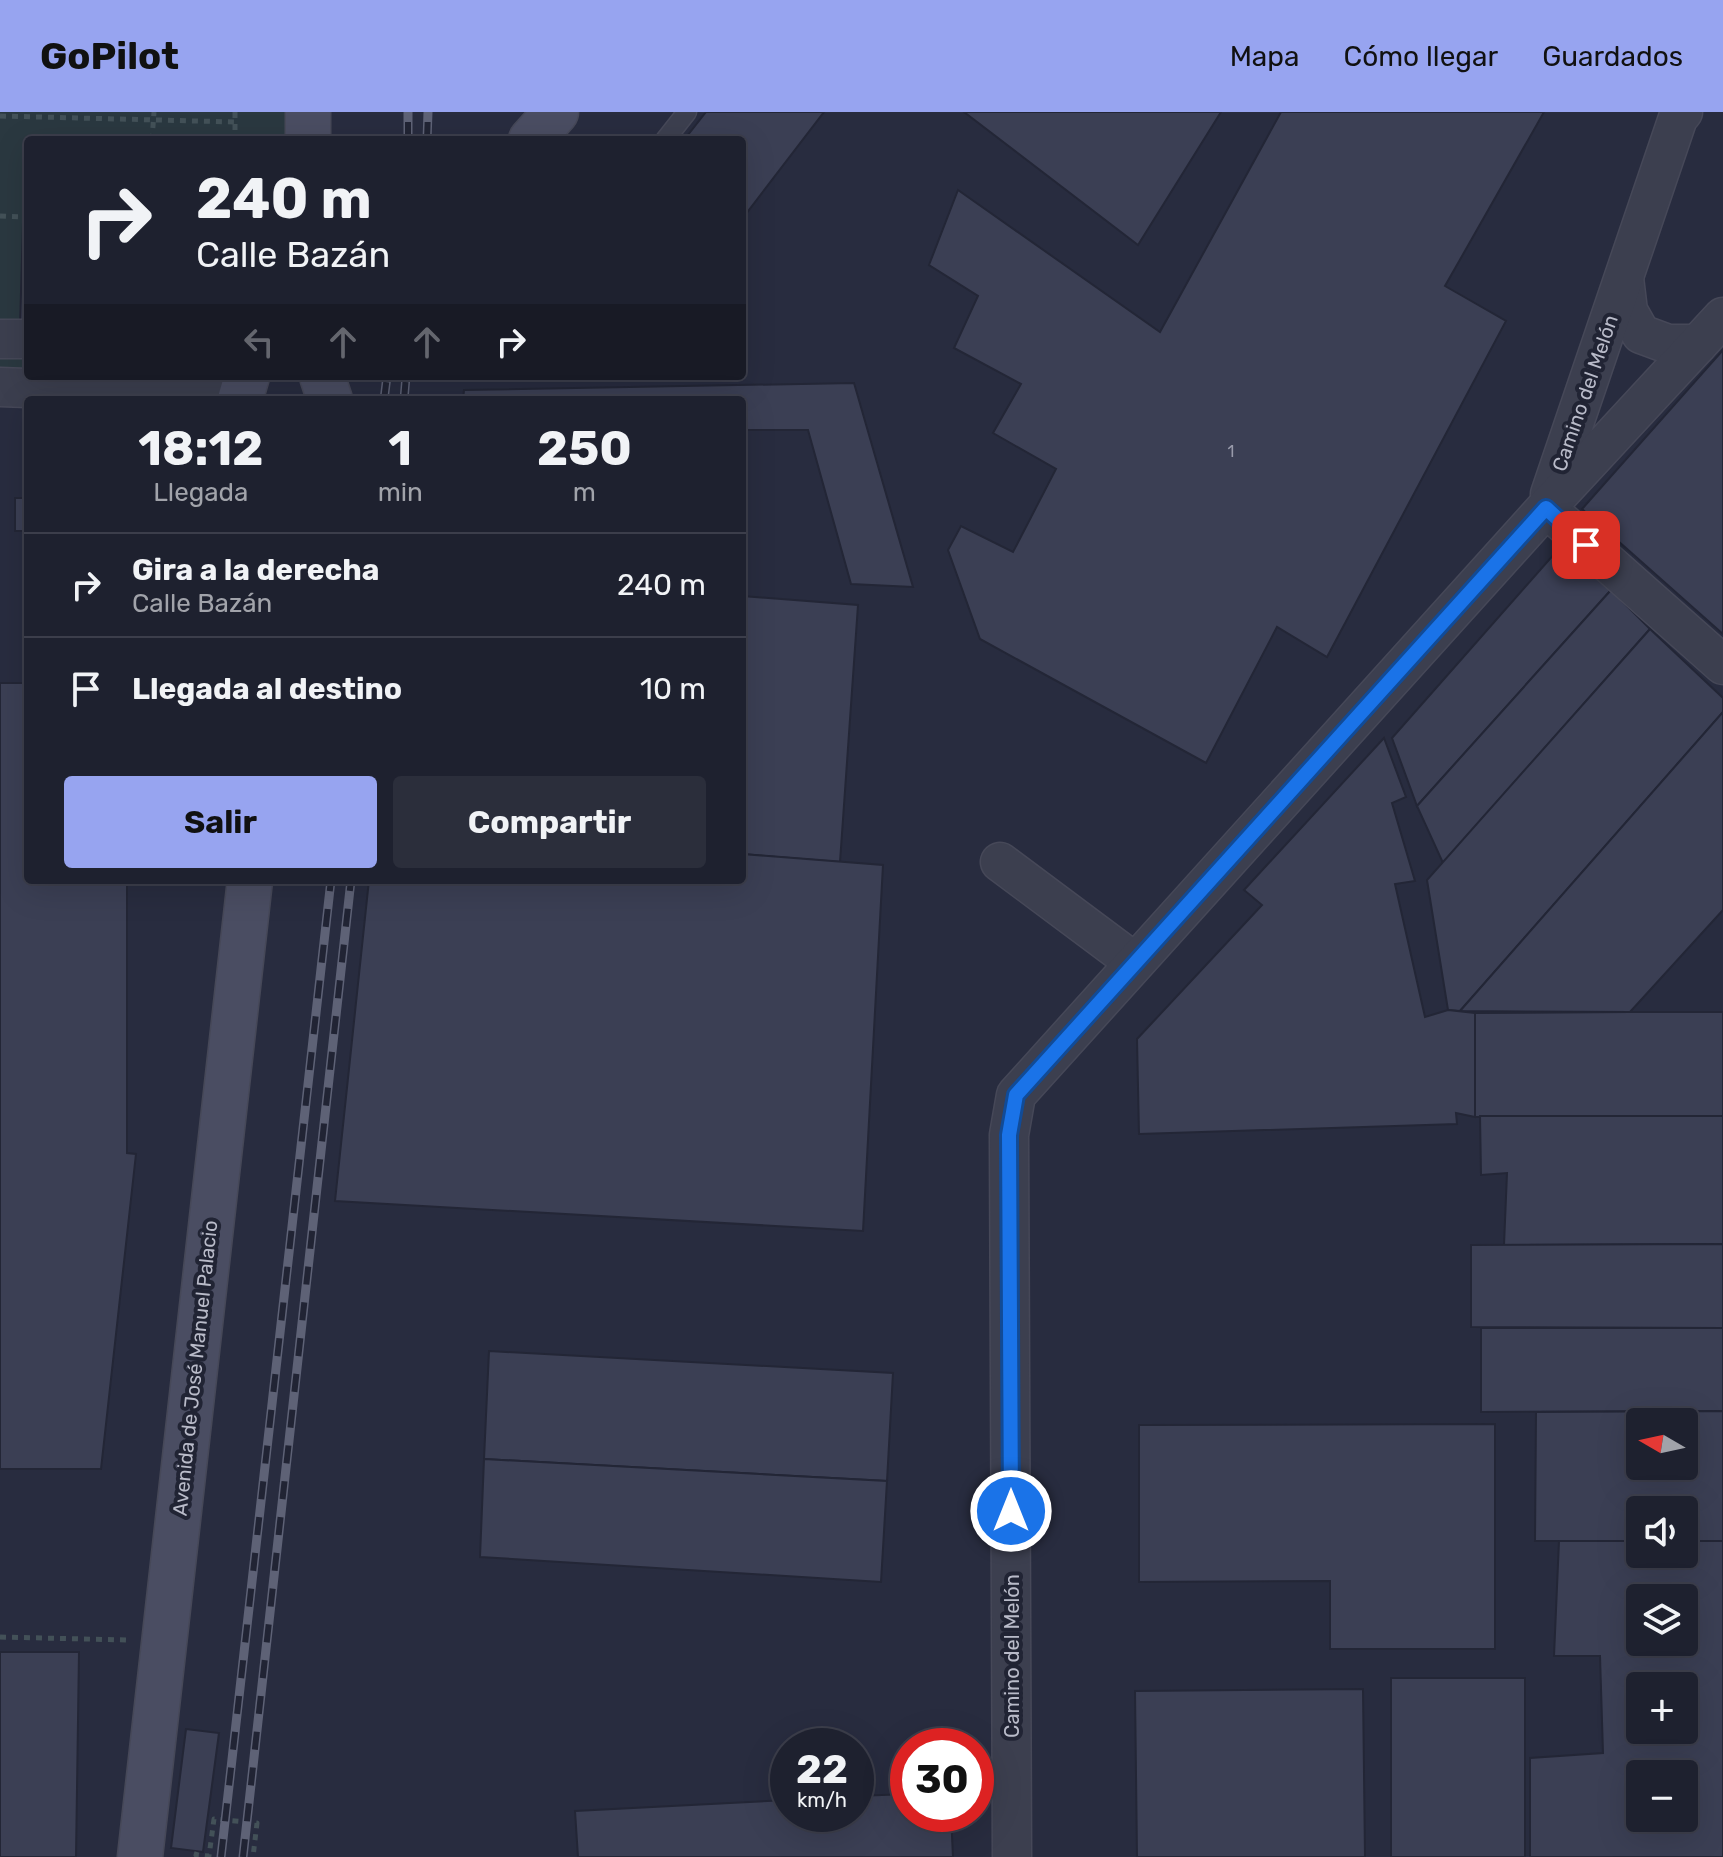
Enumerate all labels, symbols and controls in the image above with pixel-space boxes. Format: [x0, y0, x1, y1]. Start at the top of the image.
text: GoPilot [40, 33, 179, 79]
text: Mapa [1230, 40, 1299, 73]
text: Cómo llegar [1343, 40, 1498, 73]
text: Guardados [1542, 40, 1683, 73]
text: 240 m [196, 166, 372, 232]
icon: right [64, 168, 168, 272]
text: Calle Bazán [196, 233, 390, 276]
street label: Camino del Melón [1547, 312, 1623, 474]
icon: left [237, 320, 281, 364]
icon: ahead [321, 320, 365, 364]
icon: ahead [405, 320, 449, 364]
icon: right [489, 320, 533, 364]
text: 18:12 [138, 420, 264, 477]
text: 1 [388, 420, 412, 477]
text: 250 [537, 420, 632, 477]
house number: 1 [1228, 442, 1234, 461]
text: Llegada [153, 477, 248, 508]
text: min [378, 477, 423, 508]
text: m [573, 477, 596, 508]
pin [1552, 511, 1620, 579]
icon: arrive [1564, 523, 1608, 567]
text: Gira a la derecha [132, 552, 379, 588]
icon: right [64, 563, 108, 607]
text: 240 m [617, 567, 706, 603]
text: Calle Bazán [132, 588, 272, 619]
icon: arrive [64, 667, 108, 711]
text: Llegada al destino [132, 671, 402, 707]
text: 10 m [640, 671, 706, 707]
button: Salir [64, 776, 377, 868]
button: Compartir [393, 776, 706, 868]
street label: Avenida de José Manuel Palacio [168, 1219, 222, 1517]
north arrow [1626, 1408, 1698, 1480]
map controls [1626, 1408, 1698, 1832]
position arrow [969, 1469, 1053, 1553]
button: sound [1626, 1496, 1698, 1568]
street label: Camino del Melón [1000, 1574, 1024, 1738]
button: layers [1626, 1584, 1698, 1656]
button: + [1626, 1672, 1698, 1744]
speed limit sign: 30 [890, 1728, 994, 1832]
text: 22 [796, 1746, 848, 1793]
button: − [1626, 1760, 1698, 1832]
text: km/h [797, 1788, 847, 1812]

